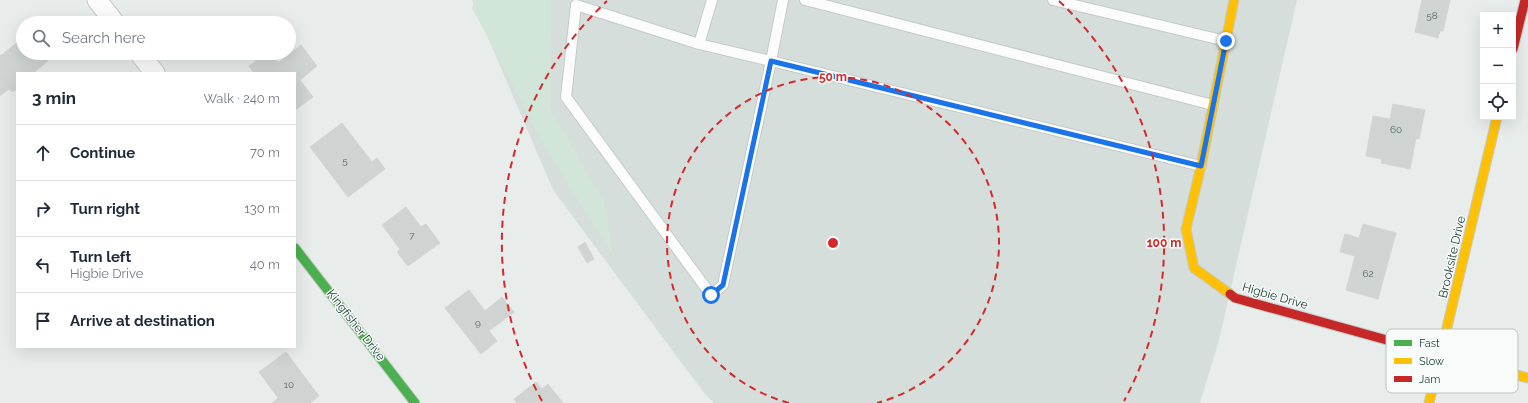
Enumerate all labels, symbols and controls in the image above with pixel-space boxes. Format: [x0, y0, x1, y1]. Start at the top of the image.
house number: 58 [1426, 10, 1438, 21]
map controls [1480, 12, 1516, 120]
button: + [1480, 12, 1516, 48]
search box [16, 16, 296, 60]
icon: search [30, 27, 52, 49]
text: Search here [62, 29, 145, 47]
route end [1217, 32, 1235, 50]
button: − [1480, 48, 1516, 84]
text: 50 m [819, 70, 847, 84]
button: locate [1480, 84, 1516, 120]
text: 3 min [32, 88, 76, 108]
text: Walk · 240 m [203, 91, 280, 106]
house number: 60 [1390, 124, 1402, 135]
icon: ahead [32, 142, 54, 164]
text: Continue [70, 144, 135, 162]
text: 70 m [250, 145, 280, 160]
house number: 5 [342, 155, 348, 166]
icon: right [32, 198, 54, 220]
text: Turn right [70, 200, 140, 218]
text: 130 m [244, 201, 280, 216]
street label: Brooksite Drive [1436, 215, 1468, 299]
house number: 7 [409, 230, 415, 241]
centre of rings [826, 236, 840, 250]
text: 100 m [1147, 236, 1181, 250]
text: Turn left [70, 248, 131, 266]
icon: left [32, 254, 54, 276]
text: 40 m [250, 257, 280, 272]
text: Higbie Drive [70, 266, 143, 281]
house number: 62 [1362, 268, 1374, 279]
street label: Higbie Drive [1241, 280, 1309, 312]
route start [702, 286, 720, 304]
street label: Kingfisher Drive [324, 287, 388, 363]
icon: arrive [32, 310, 54, 332]
text: Arrive at destination [70, 312, 215, 330]
house number: 9 [475, 317, 481, 328]
legend [1386, 329, 1518, 393]
text: Fast [1419, 337, 1440, 350]
text: Slow [1419, 355, 1444, 368]
text: Jam [1419, 373, 1440, 386]
house number: 10 [284, 379, 294, 390]

